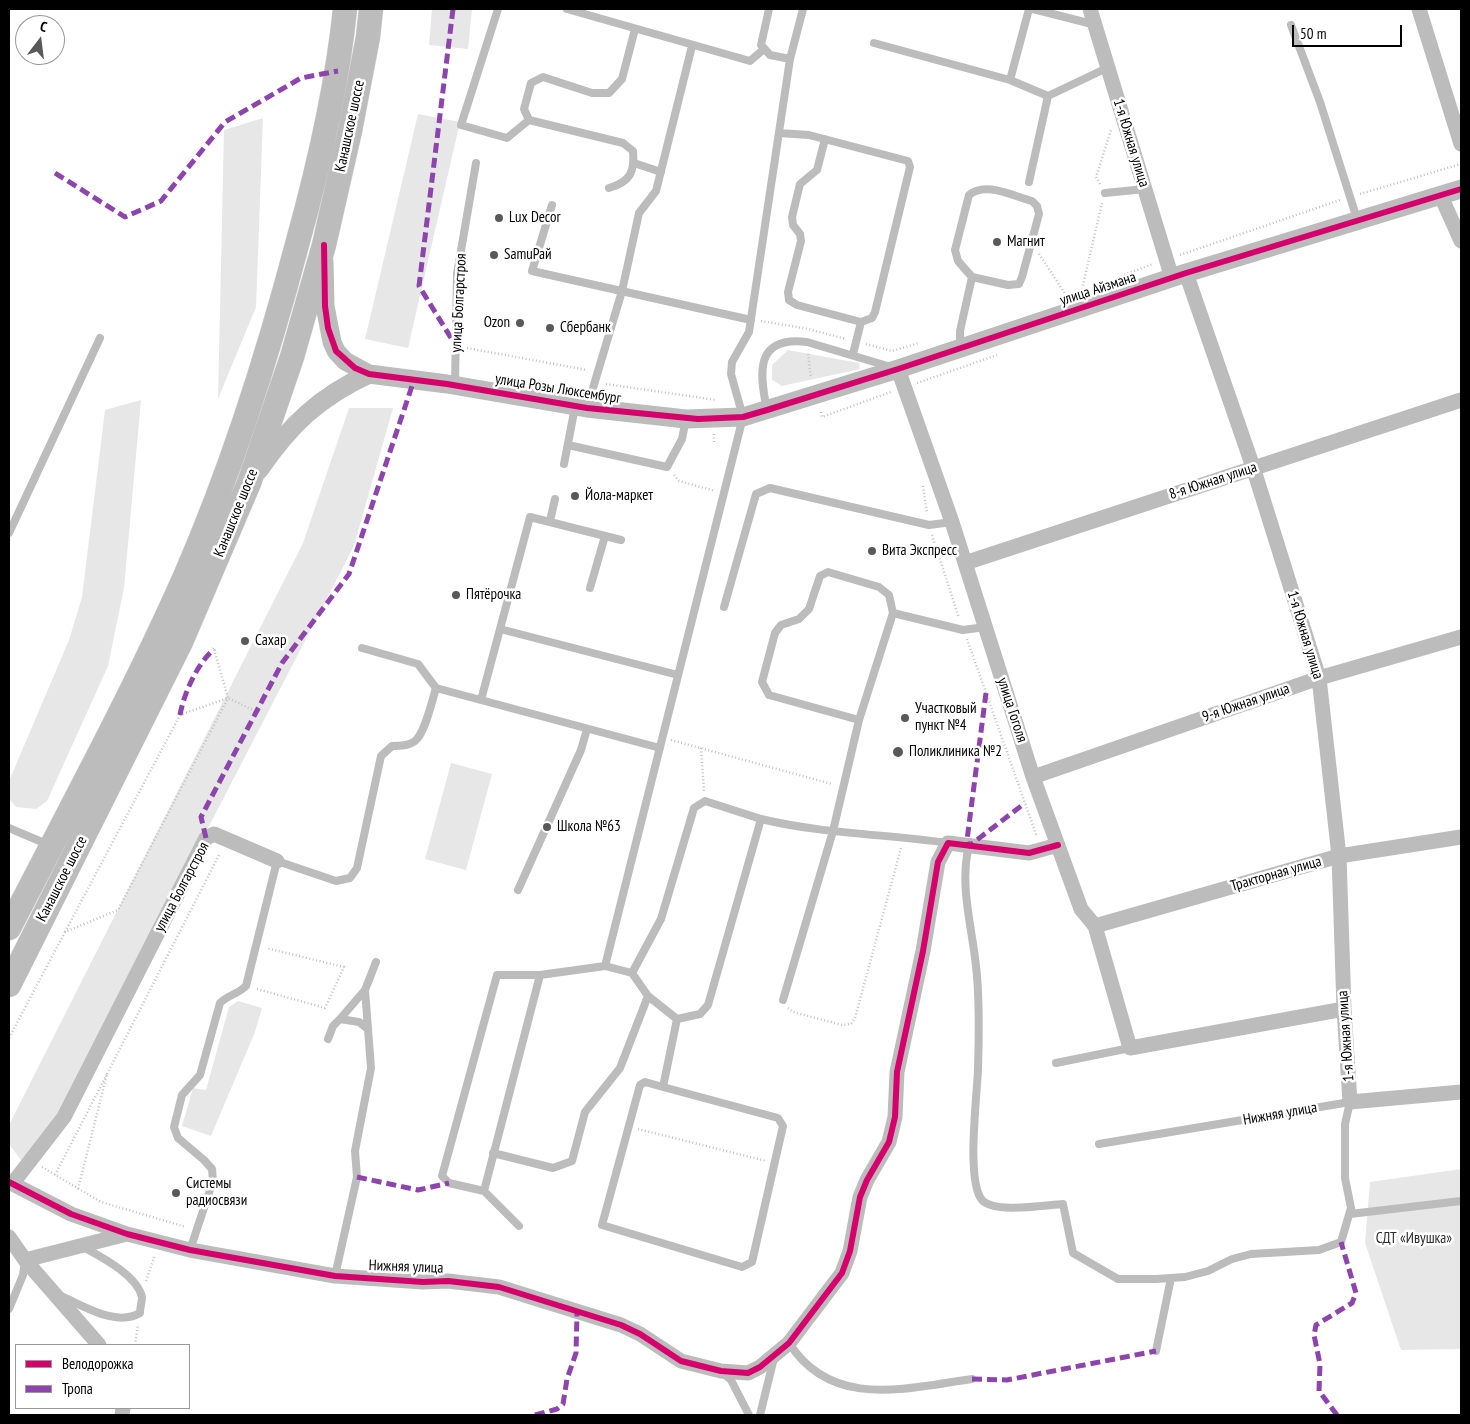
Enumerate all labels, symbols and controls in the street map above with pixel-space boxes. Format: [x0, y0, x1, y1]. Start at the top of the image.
north arrow [15, 15, 65, 65]
scale bar [1295, 15, 1405, 47]
text: С [38, 17, 49, 36]
text: 50 m [1300, 24, 1326, 43]
street label: Канашское шоссе [331, 78, 369, 174]
street label: 1-я Южная улица [1109, 97, 1153, 189]
place label: Lux Decor [509, 209, 561, 227]
marker: Lux Decor [493, 212, 505, 224]
place label: Магнит [1007, 233, 1045, 251]
marker: Магнит [991, 236, 1003, 248]
place label: SamuРай [504, 246, 552, 264]
marker: SamuРай [488, 249, 500, 261]
street label: улица Болгарстроя [447, 253, 471, 353]
street label: улица Айзмана [1058, 268, 1138, 310]
place label: Ozon [484, 314, 510, 332]
marker: Ozon [514, 317, 526, 329]
place label: Сбербанк [560, 319, 611, 337]
marker: Сбербанк [544, 322, 556, 334]
street label: улица Розы Люксембург [494, 370, 622, 408]
street label: 8-я Южная улица [1167, 458, 1259, 504]
street label: Канашское шоссе [210, 466, 262, 560]
place label: Йола-маркет [585, 487, 653, 505]
marker: Йола-маркет [569, 490, 581, 502]
place label: Вита Экспресс [882, 542, 957, 560]
marker: Вита Экспресс [866, 545, 878, 557]
place label: Пятёрочка [466, 586, 521, 604]
marker: Пятёрочка [450, 589, 462, 601]
street label: 1-я Южная улица [1283, 589, 1327, 681]
place label: Сахар [255, 632, 287, 650]
marker: Сахар [239, 635, 251, 647]
street label: улица Гоголя [993, 675, 1031, 745]
street label: 9-я Южная улица [1200, 680, 1292, 726]
place label: Участковый пункт №4 [915, 700, 977, 735]
marker: Участковый пункт №4 [899, 712, 911, 724]
place label: Поликлиника №2 [909, 743, 1002, 761]
marker: Поликлиника №2 [891, 745, 905, 759]
place label: Школа №63 [557, 818, 621, 836]
marker: Школа №63 [541, 821, 553, 833]
street label: Канашское шоссе [33, 833, 91, 925]
street label: улица Болгарстроя [151, 839, 213, 935]
street label: Тракторная улица [1229, 852, 1323, 896]
street label: 1-я Южная улица [1334, 990, 1358, 1082]
street label: Нижняя улица [1242, 1099, 1318, 1129]
place label: Системы радиосвязи [186, 1175, 247, 1210]
marker: Системы радиосвязи [170, 1187, 182, 1199]
park label: СДТ «Ивушка» [1376, 1230, 1452, 1248]
street label: Нижняя улица [368, 1257, 444, 1277]
legend [15, 1344, 190, 1409]
text: Велодорожка [62, 1354, 133, 1373]
text: Тропа [62, 1379, 93, 1398]

